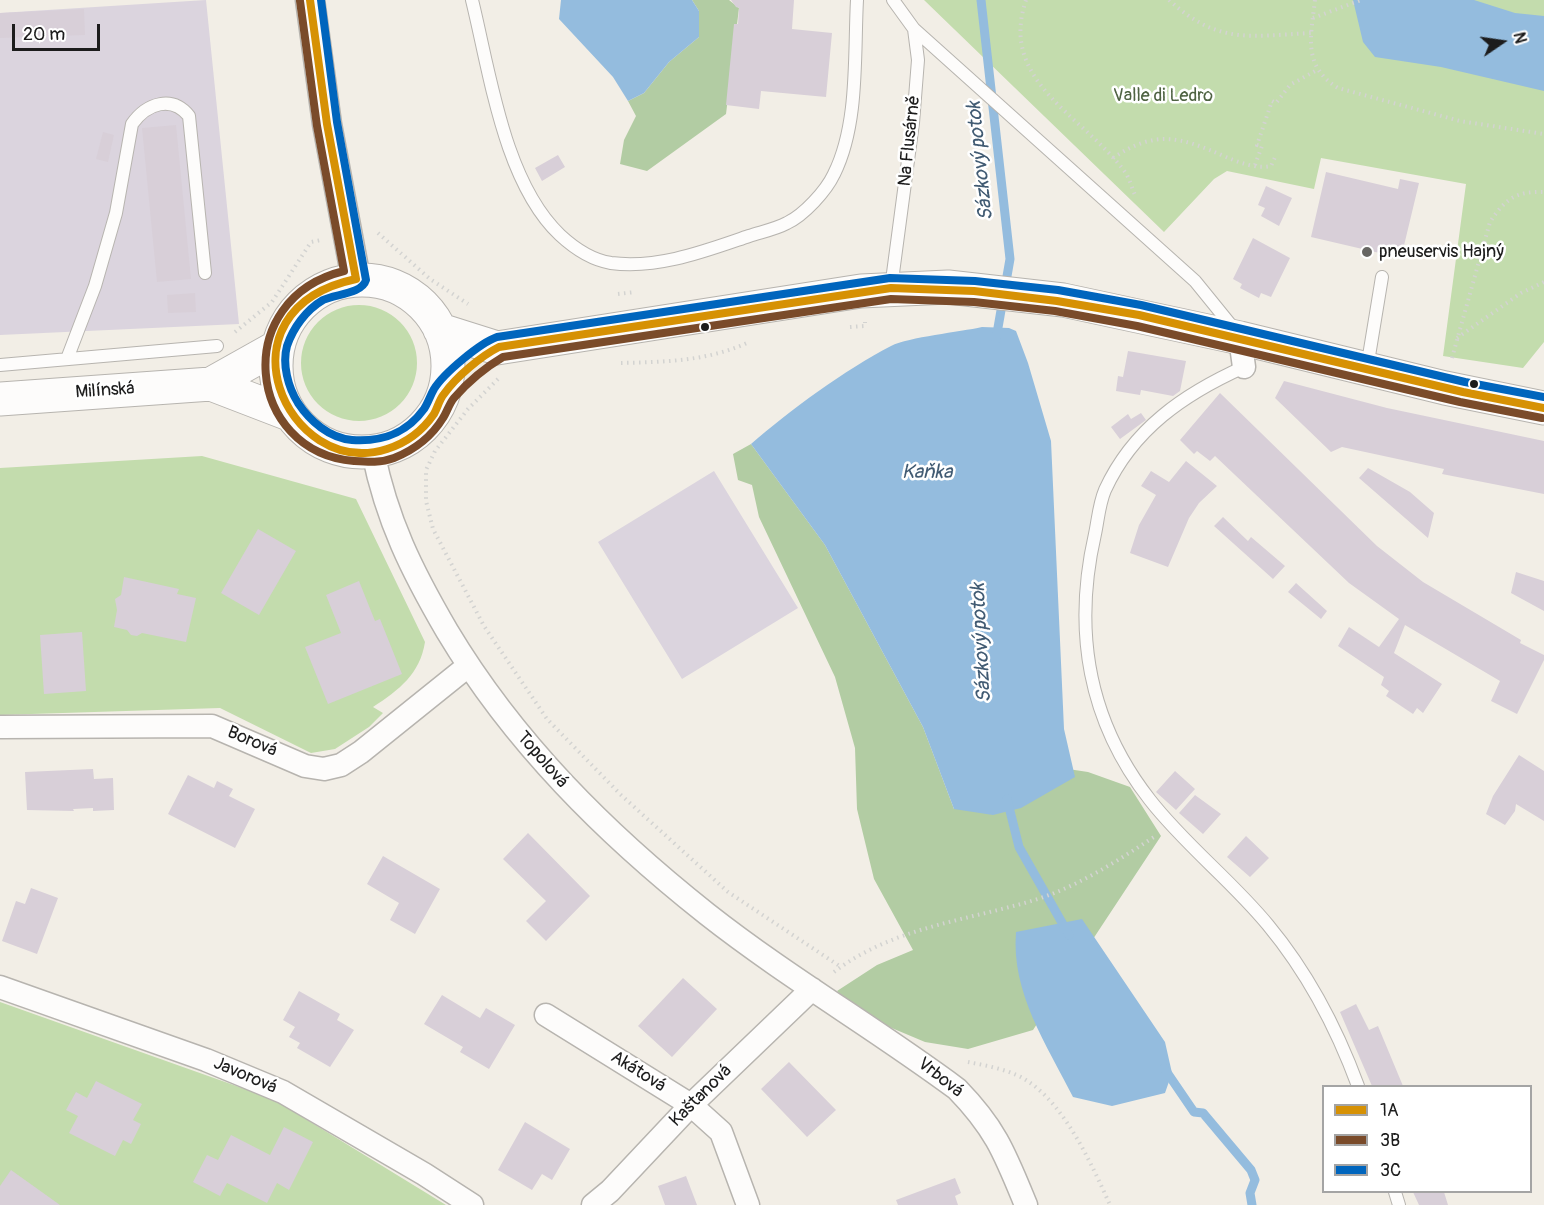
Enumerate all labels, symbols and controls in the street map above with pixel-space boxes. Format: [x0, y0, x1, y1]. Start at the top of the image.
scale bar [15, 12, 104, 50]
north arrow [1472, 12, 1532, 72]
text: 20 m [23, 23, 65, 46]
text: N [1509, 30, 1530, 45]
park label: Valle di Ledro [1113, 85, 1213, 107]
street label: Na Flusárně [894, 94, 926, 188]
water label: Sázkový potok [963, 100, 999, 222]
place label: pneuservis Hajný [1379, 241, 1504, 263]
marker: pneuservis Hajný [1360, 245, 1374, 259]
unlabelled marker [699, 321, 711, 333]
street label: Milínská [75, 378, 135, 404]
unlabelled marker [1468, 378, 1480, 390]
water label: Kaňka [902, 461, 952, 485]
water label: Sázkový potok [967, 583, 997, 703]
street label: Borová [224, 722, 280, 762]
street label: Topolová [512, 727, 572, 793]
street label: Akátová [606, 1047, 670, 1097]
street label: Javorová [210, 1053, 280, 1099]
street label: Vrbová [913, 1053, 967, 1103]
street label: Kaštanová [665, 1060, 737, 1132]
legend [1322, 1085, 1532, 1193]
text: 1A [1380, 1099, 1399, 1122]
text: 3B [1380, 1129, 1400, 1152]
text: 3C [1380, 1159, 1401, 1182]

